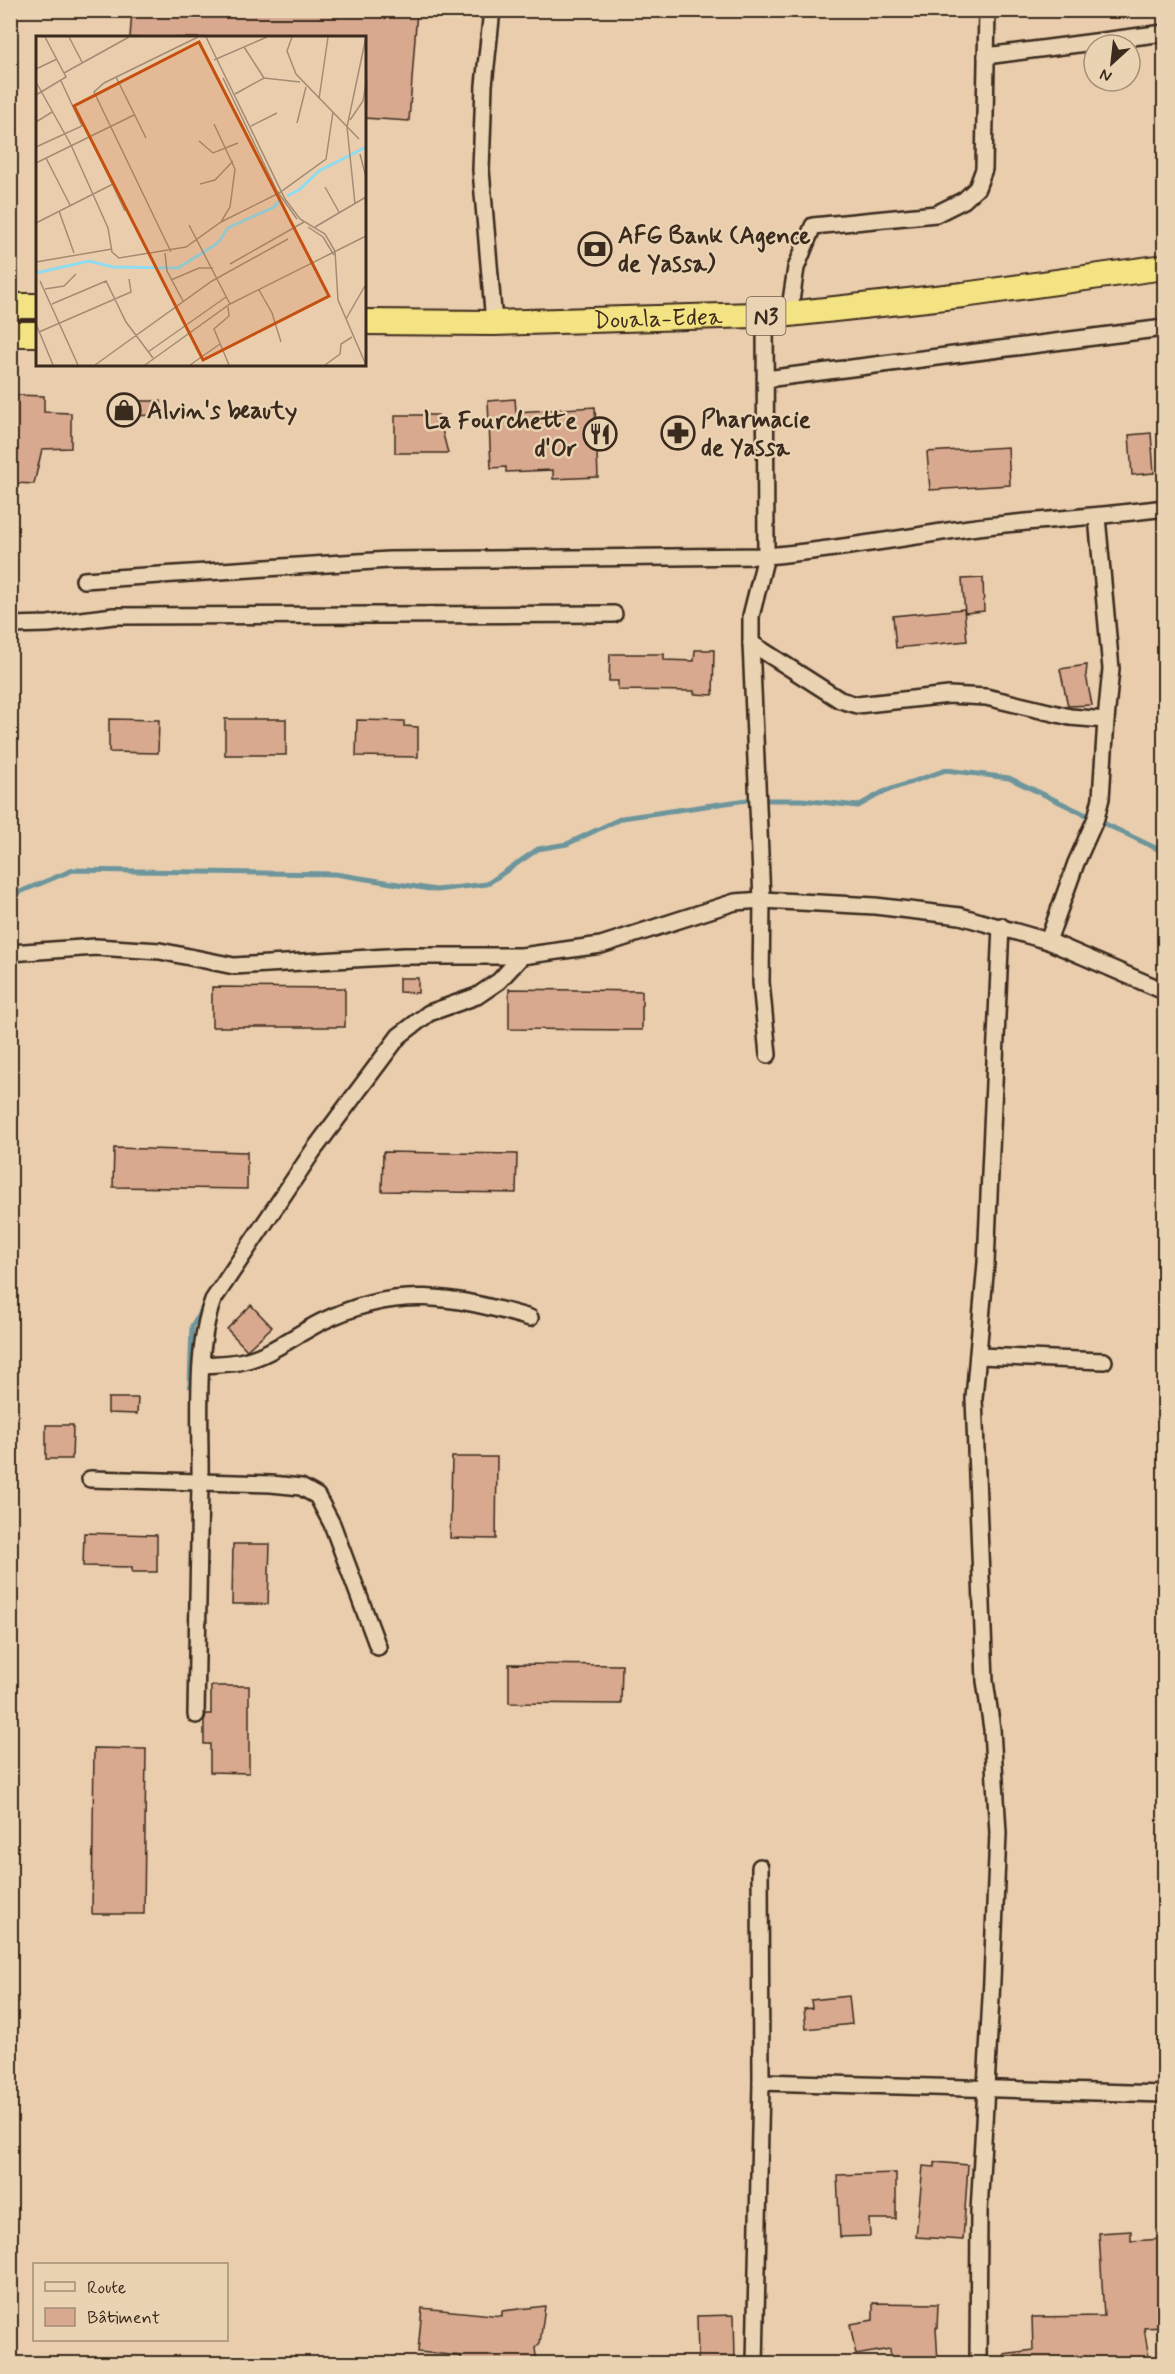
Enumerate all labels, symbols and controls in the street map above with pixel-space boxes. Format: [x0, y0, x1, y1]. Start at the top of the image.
north arrow [1082, 33, 1142, 93]
inset map [36, 36, 366, 366]
text: N [1096, 63, 1115, 87]
place label: AFG Bank (Agence de Yassa) [618, 221, 811, 280]
bank icon: AFG Bank (Agence de Yassa) [577, 231, 613, 267]
road number: N3 [746, 297, 786, 335]
street label: Douala-Edea [593, 302, 723, 337]
shop icon: Alvin's beauty [106, 392, 142, 428]
place label: Alvin's beauty [147, 396, 297, 427]
place label: Pharmacie de Yassa [701, 405, 811, 464]
place label: La Fourchette d'Or [424, 406, 577, 465]
pharmacy icon: Pharmacie de Yassa [660, 415, 696, 451]
restaurant icon: La Fourchette d'Or [582, 416, 618, 452]
legend [33, 2263, 228, 2341]
text: Route [87, 2276, 126, 2300]
text: Bâtiment [87, 2306, 160, 2330]

